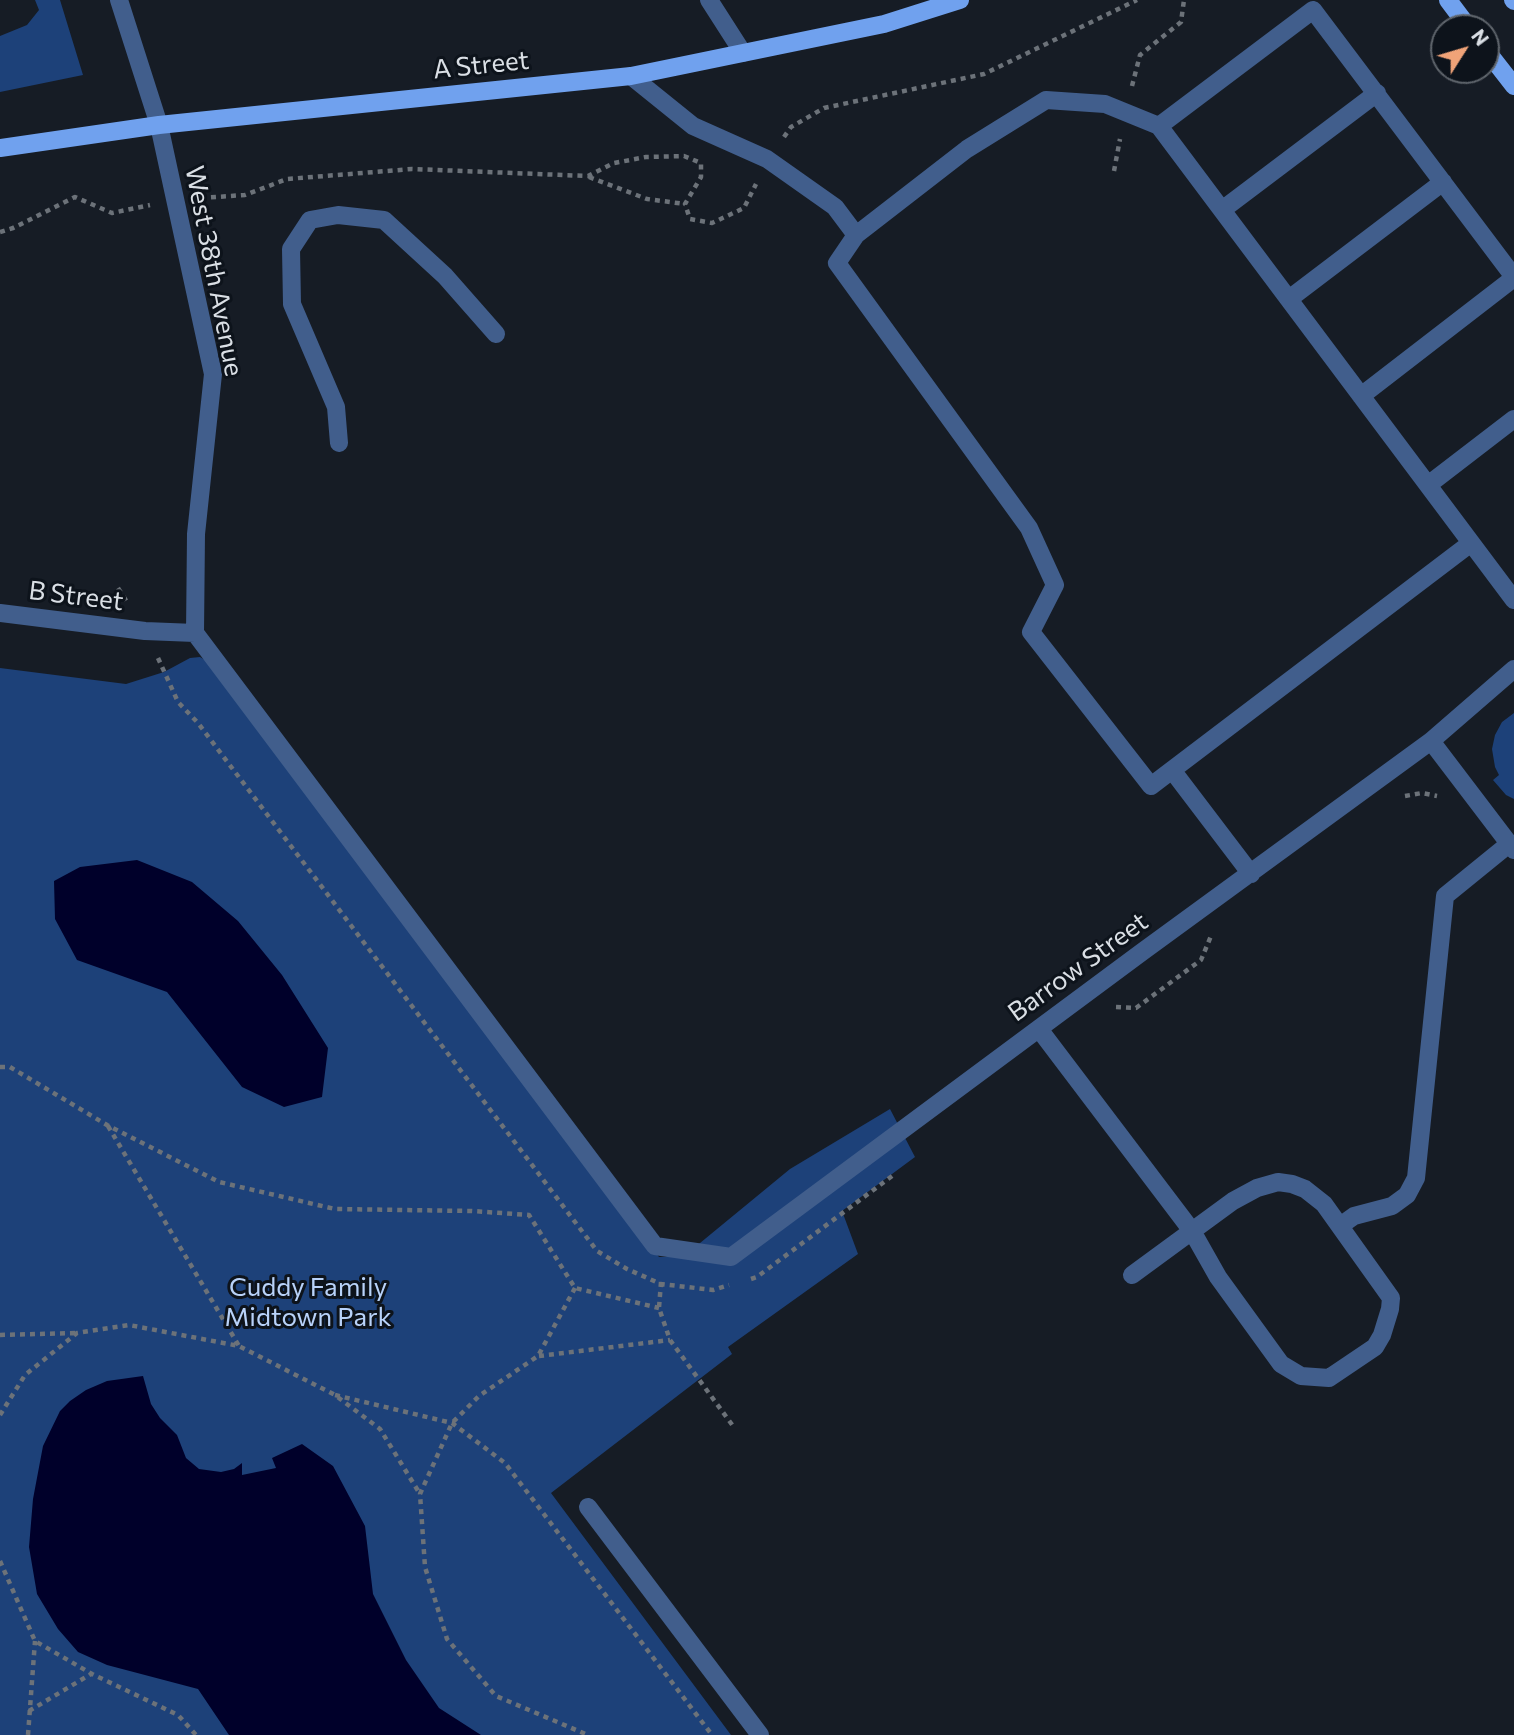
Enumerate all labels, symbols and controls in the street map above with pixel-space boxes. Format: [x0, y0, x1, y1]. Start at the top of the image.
north arrow [1430, 14, 1500, 84]
text: N [1467, 25, 1494, 50]
street label: A Street [431, 44, 531, 86]
street label: West 38th Avenue [178, 163, 250, 379]
street label: B Street [27, 575, 125, 617]
street label: Barrow Street [1002, 906, 1154, 1028]
park label: Cuddy Family Midtown Park [224, 1271, 392, 1332]

